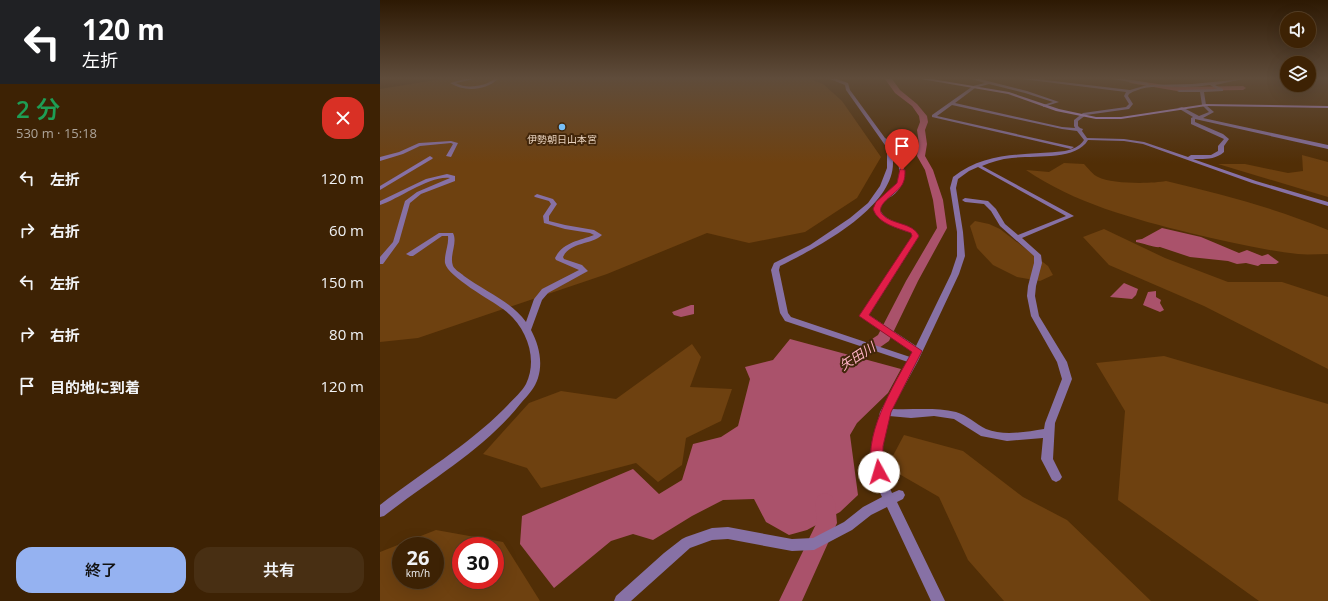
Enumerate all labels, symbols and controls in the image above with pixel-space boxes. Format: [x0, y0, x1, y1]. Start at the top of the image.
text: 120 m [82, 10, 165, 48]
map controls [1280, 12, 1316, 92]
button: sound [1280, 12, 1316, 48]
icon: left [16, 16, 68, 68]
text: 左折 [82, 48, 118, 72]
button: layers [1280, 56, 1316, 92]
text: 2 分 [16, 92, 60, 125]
button: close [322, 97, 364, 139]
marker: 伊勢朝日山本宮 [557, 122, 567, 132]
text: 530 m · 15:18 [16, 124, 97, 142]
pin [885, 129, 919, 170]
place label: 伊勢朝日山本宮 [527, 132, 597, 146]
icon: arrive [891, 135, 913, 157]
icon: left [16, 167, 38, 189]
text: 120 m [320, 168, 364, 188]
text: 左折 [50, 169, 80, 189]
icon: right [16, 219, 38, 241]
text: 60 m [329, 220, 364, 240]
text: 右折 [50, 221, 80, 241]
icon: left [16, 271, 38, 293]
text: 150 m [320, 272, 364, 292]
text: 左折 [50, 273, 80, 293]
icon: right [16, 323, 38, 345]
text: 80 m [329, 324, 364, 344]
text: 右折 [50, 325, 80, 345]
water label: 矢田川 [836, 337, 880, 374]
icon: arrive [16, 375, 38, 397]
text: 120 m [320, 376, 364, 396]
text: 目的地に到着 [50, 377, 140, 397]
position arrow [858, 451, 900, 493]
speed limit sign: 30 [452, 537, 504, 589]
text: 26 [407, 544, 429, 571]
button: 終了 [16, 547, 186, 593]
button: 共有 [194, 547, 364, 593]
text: km/h [406, 566, 430, 580]

